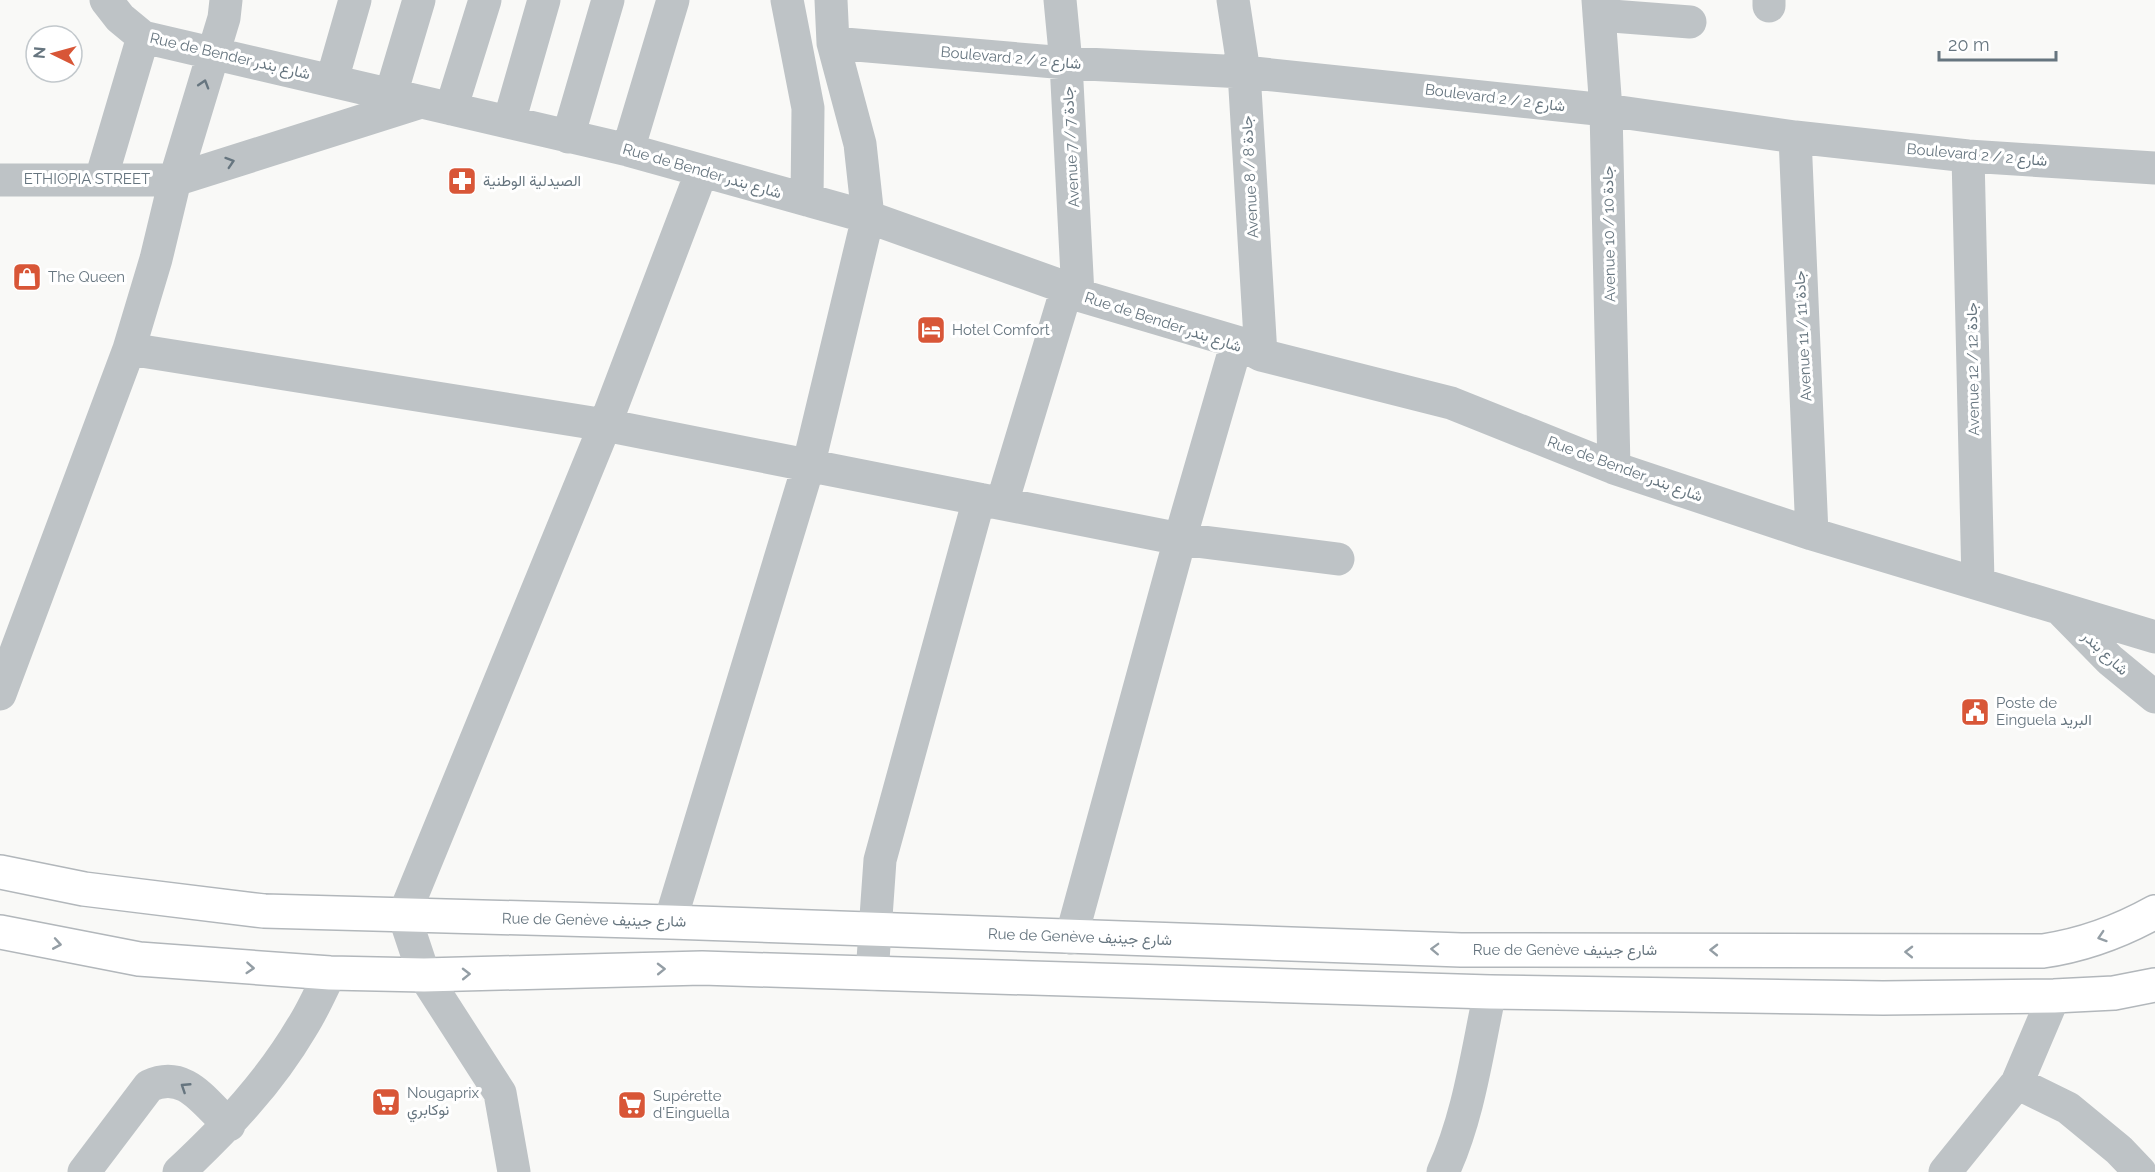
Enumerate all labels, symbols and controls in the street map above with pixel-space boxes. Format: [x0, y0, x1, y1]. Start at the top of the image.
north arrow [24, 24, 84, 84]
scale bar [1939, 24, 2056, 62]
street label: Rue de Bender شارع بندر [148, 29, 312, 85]
text: 20 m [1948, 34, 1990, 55]
street label: Boulevard 2 / شارع 2 [940, 43, 1082, 75]
text: N [30, 46, 50, 60]
one-way arrow [197, 79, 209, 90]
street label: Boulevard 2 / شارع 2 [1424, 80, 1566, 118]
street label: Avenue 7 / جادة 7 [1059, 86, 1083, 208]
street label: Avenue 8 / جادة 8 [1238, 115, 1262, 239]
street label: Rue de Bender شارع بندر [620, 140, 784, 204]
street label: Boulevard 2 / شارع 2 [1906, 140, 2048, 172]
one-way arrow [224, 157, 235, 169]
pharmacy icon: الصيدلية الوطنية [446, 165, 478, 197]
street label: Avenue 10 / جادة 10 [1599, 166, 1619, 302]
street label: ETHIOPIA STREET [24, 170, 150, 188]
place label: الصيدلية الوطنية [483, 172, 581, 190]
shop icon: The Queen [11, 261, 43, 293]
place label: The Queen [48, 268, 125, 286]
street label: Avenue 11 / جادة 11 [1791, 270, 1815, 402]
street label: Rue de Bender شارع بندر [1082, 288, 1244, 358]
street label: Avenue 12 / جادة 12 [1963, 302, 1983, 436]
hotel icon: Hotel Comfort [915, 314, 947, 346]
place label: Hotel Comfort [952, 321, 1050, 339]
street label: Rue de Bender شارع بندر [1544, 432, 1705, 507]
street label: شارع بندر [2076, 626, 2132, 680]
place label: Poste de Einguela البريد [1996, 694, 2092, 729]
public building icon: Poste de Einguela البريد [1959, 696, 1991, 728]
street label: Rue de Genève شارع جينيف [502, 909, 686, 933]
street label: Rue de Genève شارع جينيف [988, 925, 1173, 951]
one-way arrow [2097, 930, 2108, 943]
one-way arrow [52, 938, 62, 950]
street label: Rue de Genève شارع جينيف [1473, 941, 1657, 961]
one-way arrow [1431, 942, 1440, 955]
one-way arrow [1710, 944, 1719, 956]
one-way arrow [1905, 946, 1914, 958]
one-way arrow [246, 961, 255, 974]
one-way arrow [656, 963, 665, 976]
one-way arrow [462, 968, 471, 980]
one-way arrow [181, 1084, 192, 1095]
place label: Nougaprix نوكابري [407, 1084, 480, 1123]
supermarket icon: Nougaprix نوكابري [370, 1086, 402, 1118]
place label: Supérette d'Einguella [653, 1087, 730, 1122]
supermarket icon: Supérette d'Einguella [616, 1089, 648, 1121]

